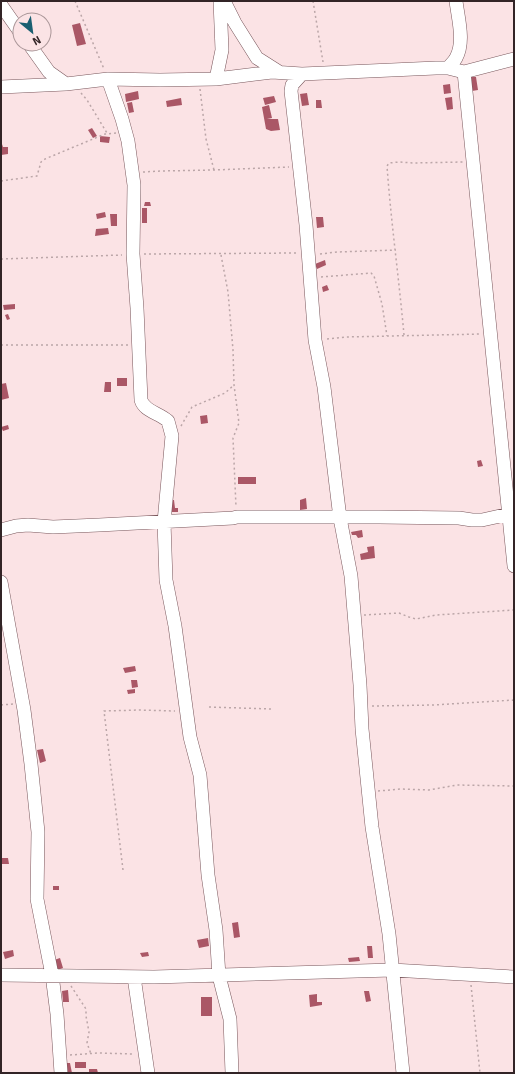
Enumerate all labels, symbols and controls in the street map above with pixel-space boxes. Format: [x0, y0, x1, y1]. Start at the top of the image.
north arrow [12, 12, 52, 52]
text: N [30, 33, 43, 48]

